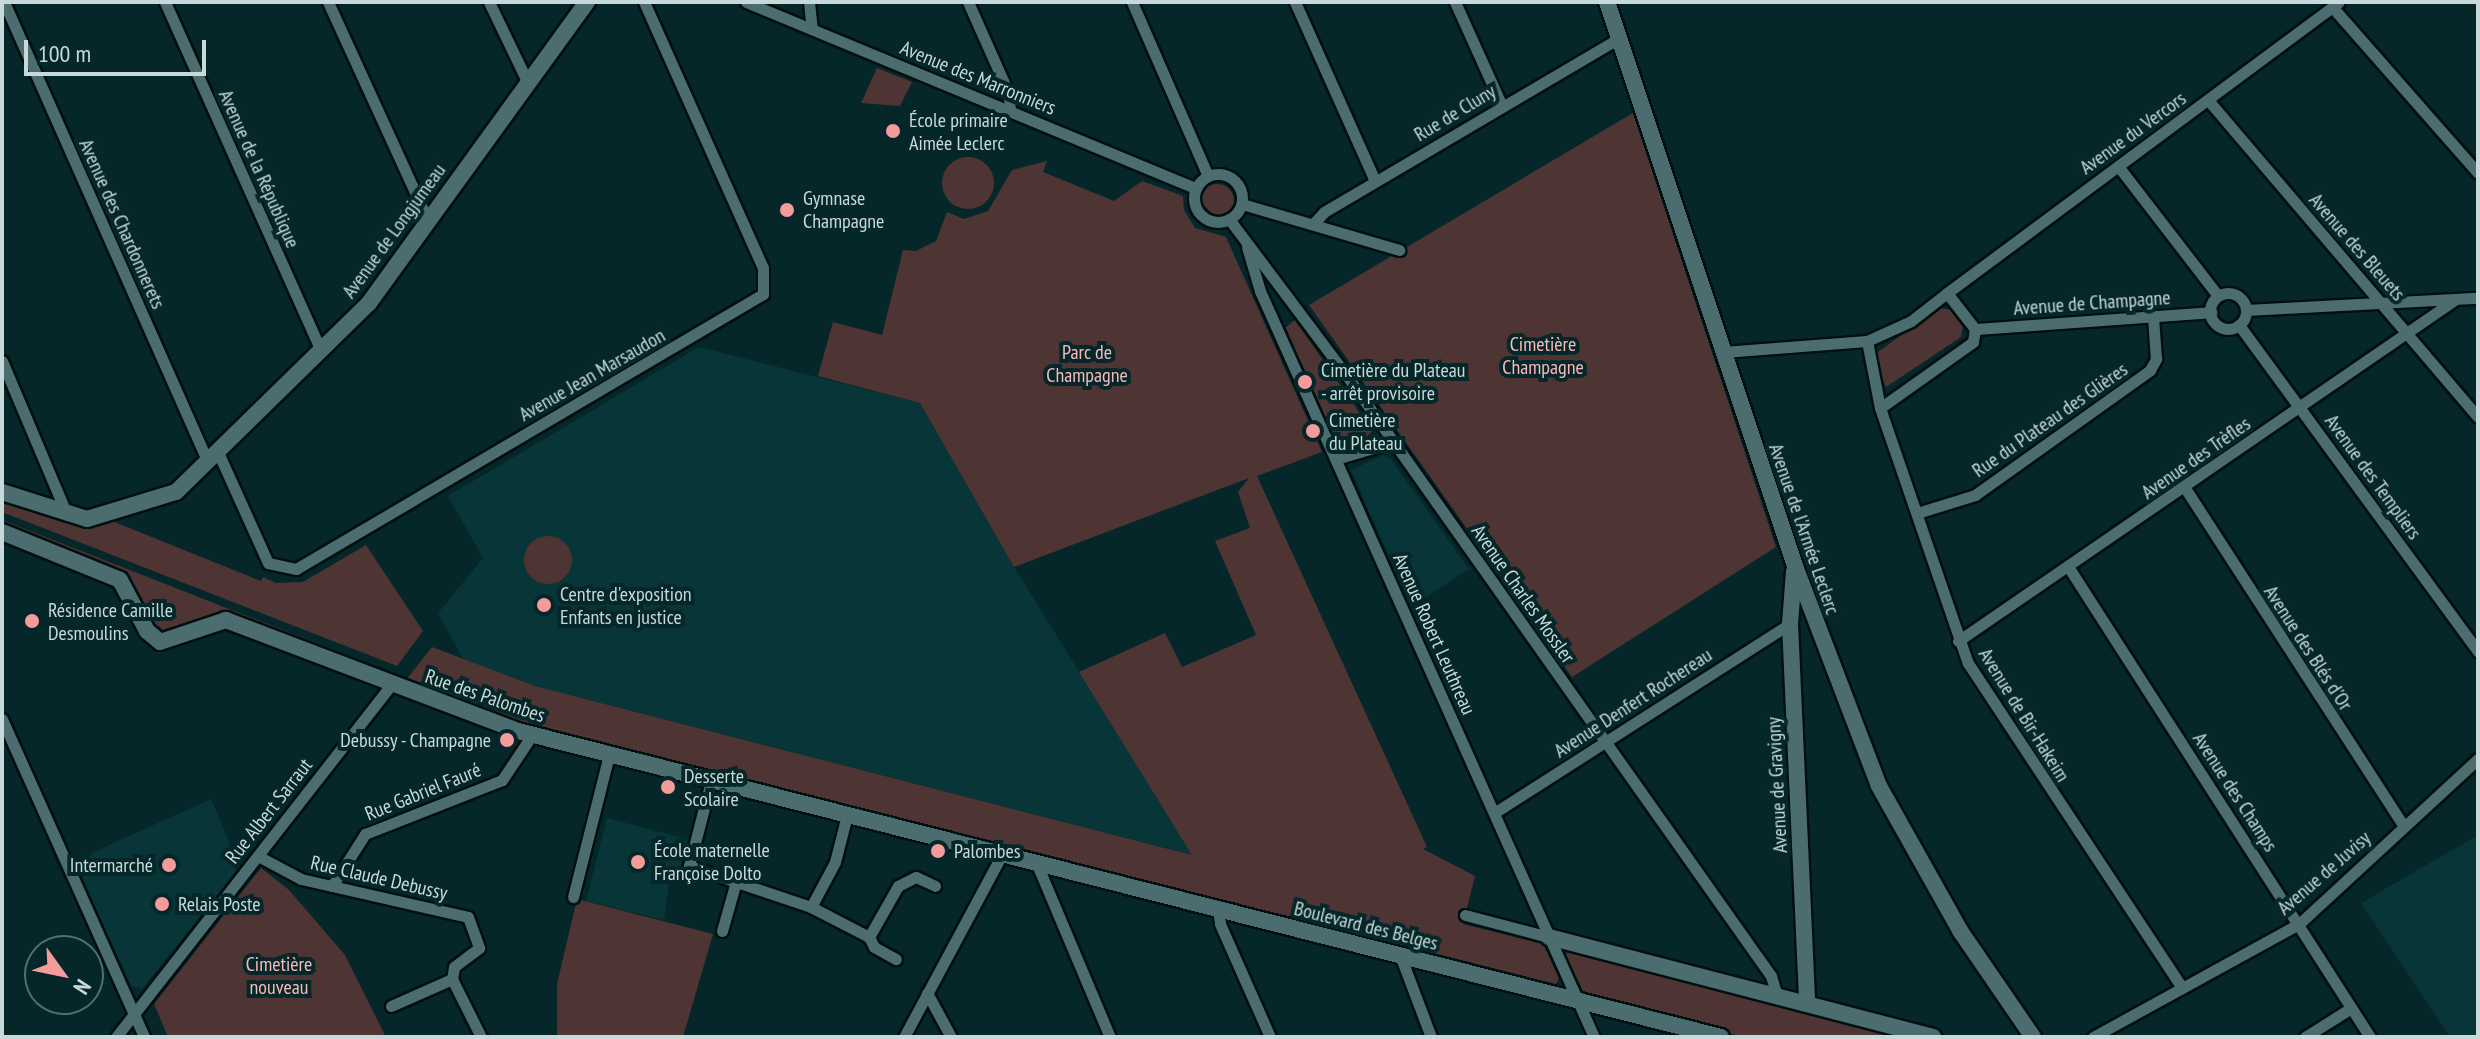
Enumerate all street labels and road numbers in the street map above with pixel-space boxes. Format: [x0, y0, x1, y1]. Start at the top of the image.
street label: Avenue des Marronniers [897, 36, 1059, 120]
street label: Rue de Cluny [1410, 79, 1500, 147]
street label: Avenue de la République [213, 86, 305, 252]
street label: Avenue du Vercors [2075, 86, 2191, 180]
street label: Avenue des Chardonnerets [74, 135, 170, 313]
street label: Avenue de Longjumeau [337, 159, 451, 303]
street label: Avenue des Bleuets [2304, 188, 2410, 306]
street label: Avenue de Champagne [2013, 286, 2171, 320]
street label: Avenue Jean Marsaudon [515, 323, 669, 427]
street label: Rue du Plateau des Glières [1968, 357, 2132, 483]
street label: Avenue des Templiers [2319, 410, 2427, 544]
street label: Avenue des Trèfles [2137, 411, 2255, 505]
street label: Avenue de l'Armée Leclerc [1764, 440, 1844, 618]
street label: Avenue Charles Mossler [1466, 520, 1580, 668]
street label: Avenue Robert Leuthreau [1388, 550, 1480, 718]
street label: Avenue des Blés d'Or [2259, 581, 2357, 715]
street label: Avenue Denfert Rochereau [1550, 643, 1716, 763]
street label: Avenue de Bir-Hakeim [1973, 644, 2075, 786]
street label: Rue des Palombes [422, 664, 548, 728]
street label: Avenue de Gravigny [1761, 716, 1793, 854]
street label: Avenue des Champs [2188, 728, 2282, 856]
street label: Rue Albert Sarraut [220, 753, 318, 869]
street label: Rue Gabriel Fauré [362, 758, 484, 826]
street label: Avenue de Juvisy [2272, 826, 2376, 920]
street label: Rue Claude Debussy [308, 851, 450, 905]
street label: Boulevard des Belges [1292, 897, 1440, 955]

